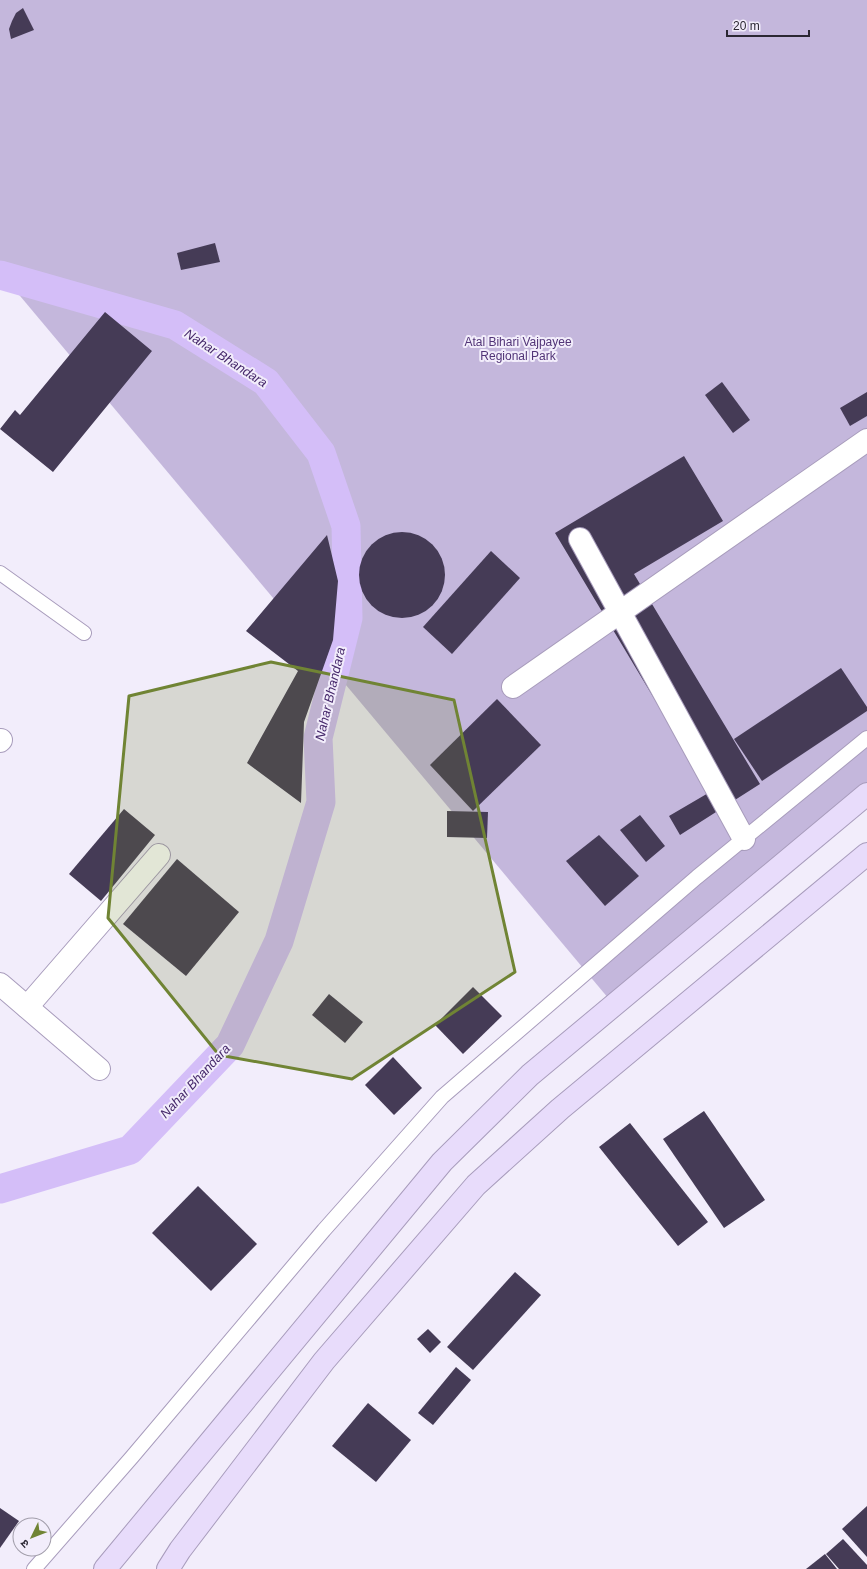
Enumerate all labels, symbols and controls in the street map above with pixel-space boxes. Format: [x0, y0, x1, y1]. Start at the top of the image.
scale bar [727, 12, 809, 38]
text: 20 m [733, 19, 760, 33]
water label: Nahar Bhandara [182, 326, 270, 390]
park label: Atal Bihari Vajpayee Regional Park [464, 335, 572, 363]
water label: Nahar Bhandara [312, 646, 348, 742]
water label: Nahar Bhandara [157, 1041, 233, 1121]
north arrow [12, 1517, 52, 1557]
text: उ [18, 1537, 31, 1550]

